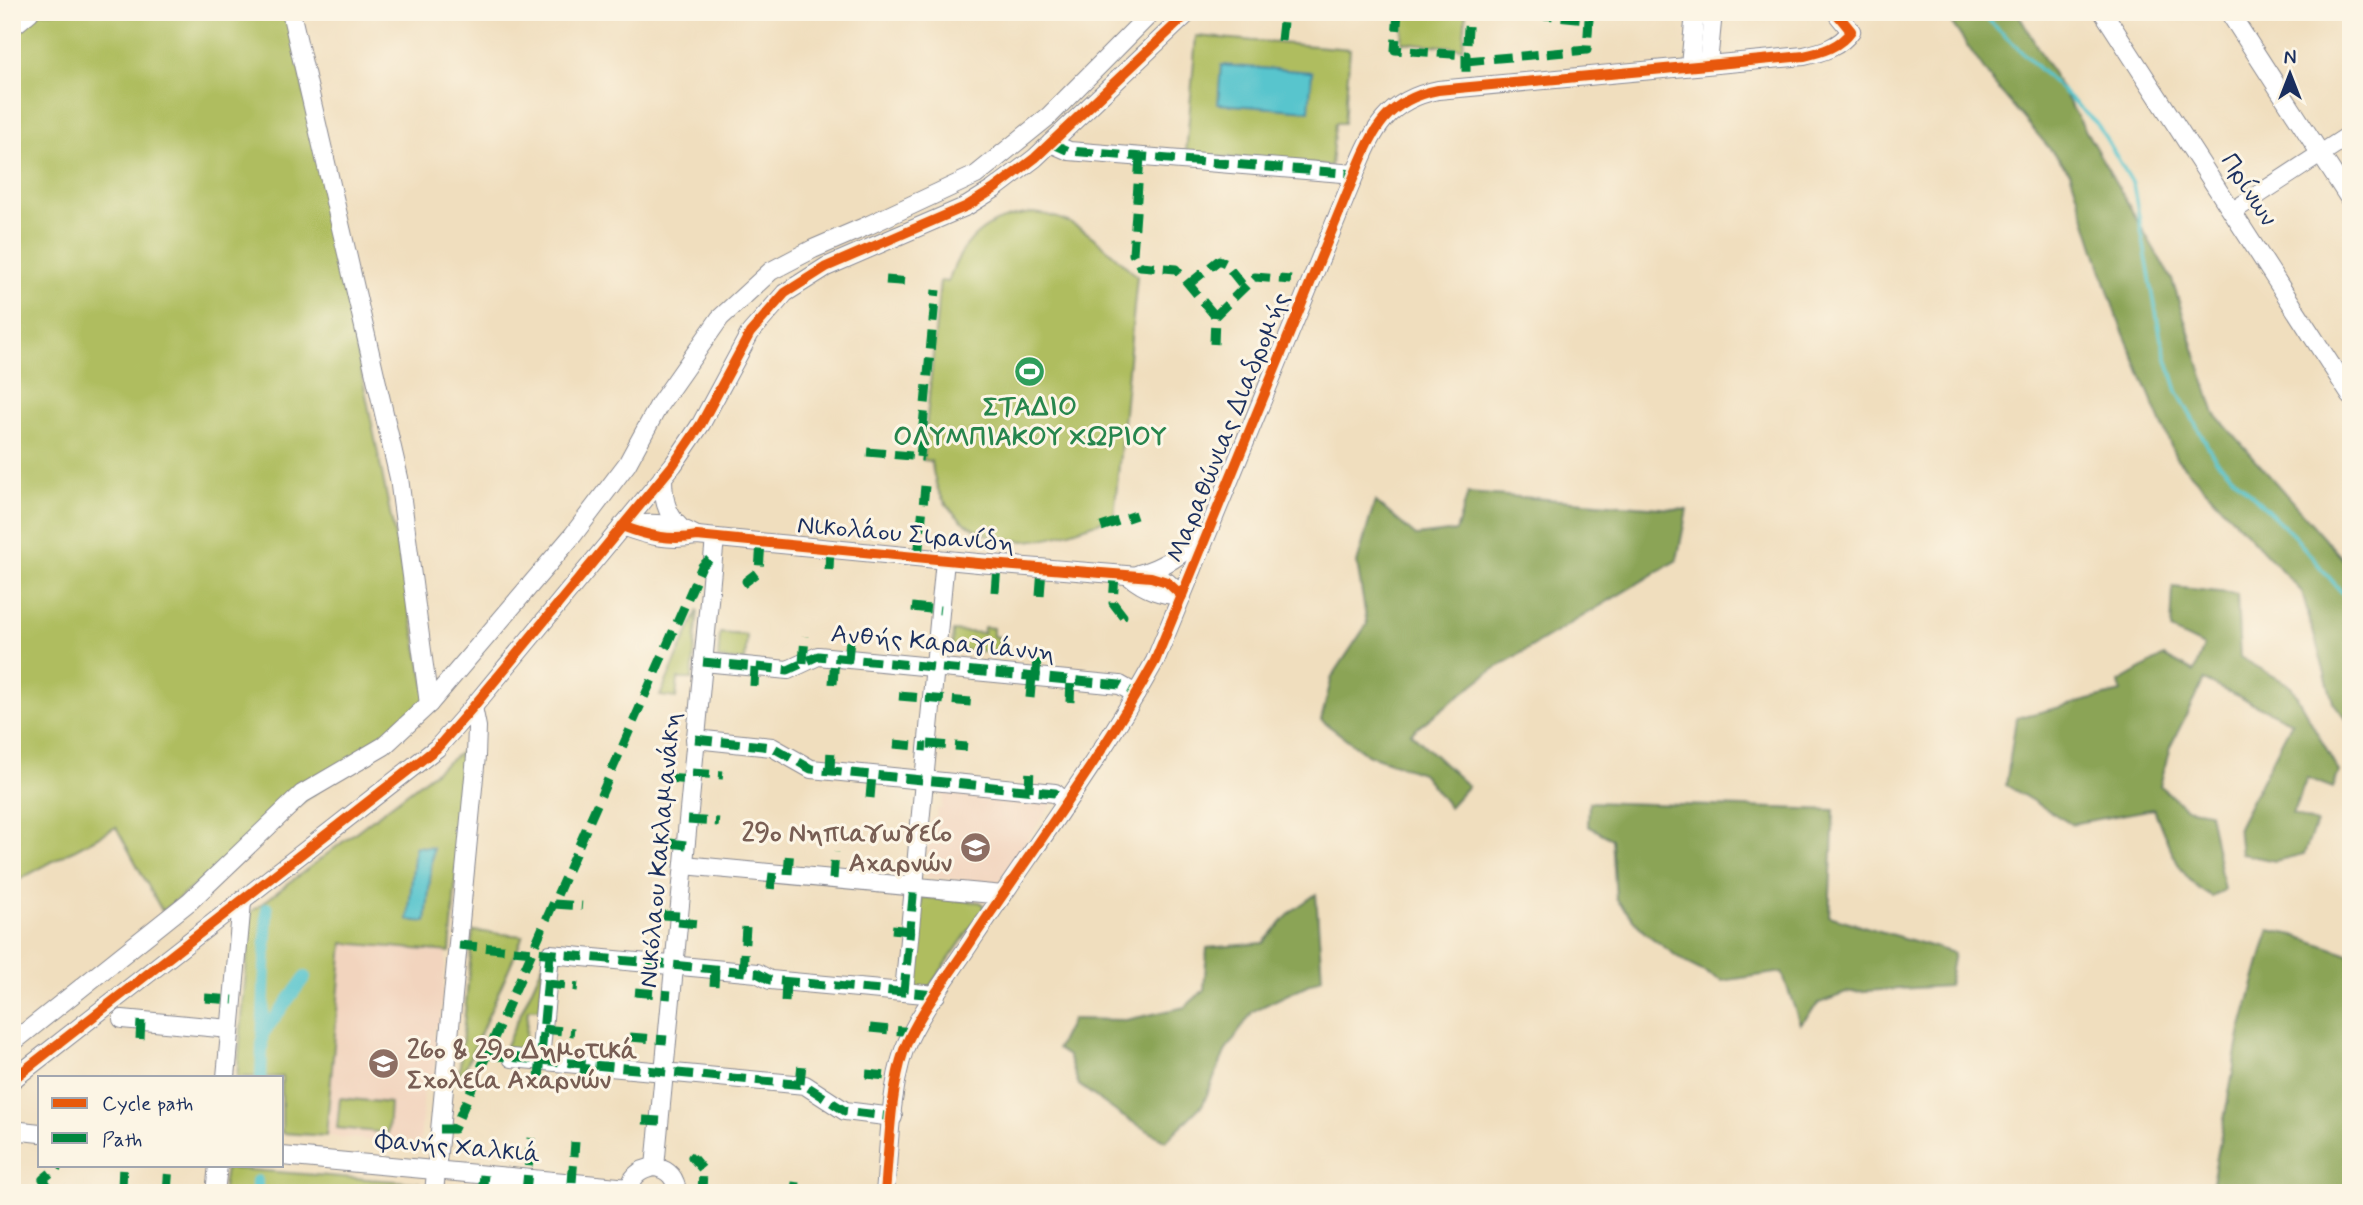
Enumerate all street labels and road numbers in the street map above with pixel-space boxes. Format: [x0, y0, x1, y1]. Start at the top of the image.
street label: Πρίνων [2212, 147, 2285, 233]
street label: Μαραθώνιας Διαδρομής [1159, 287, 1299, 568]
street label: Νικολάου Σιρανίδη [796, 509, 1016, 561]
street label: Ανθής Καραγιάννη [829, 617, 1056, 671]
street label: Νικόλαου Κακλαμανάκη [632, 711, 690, 990]
street label: Φανής Χαλκιά [373, 1124, 542, 1172]

